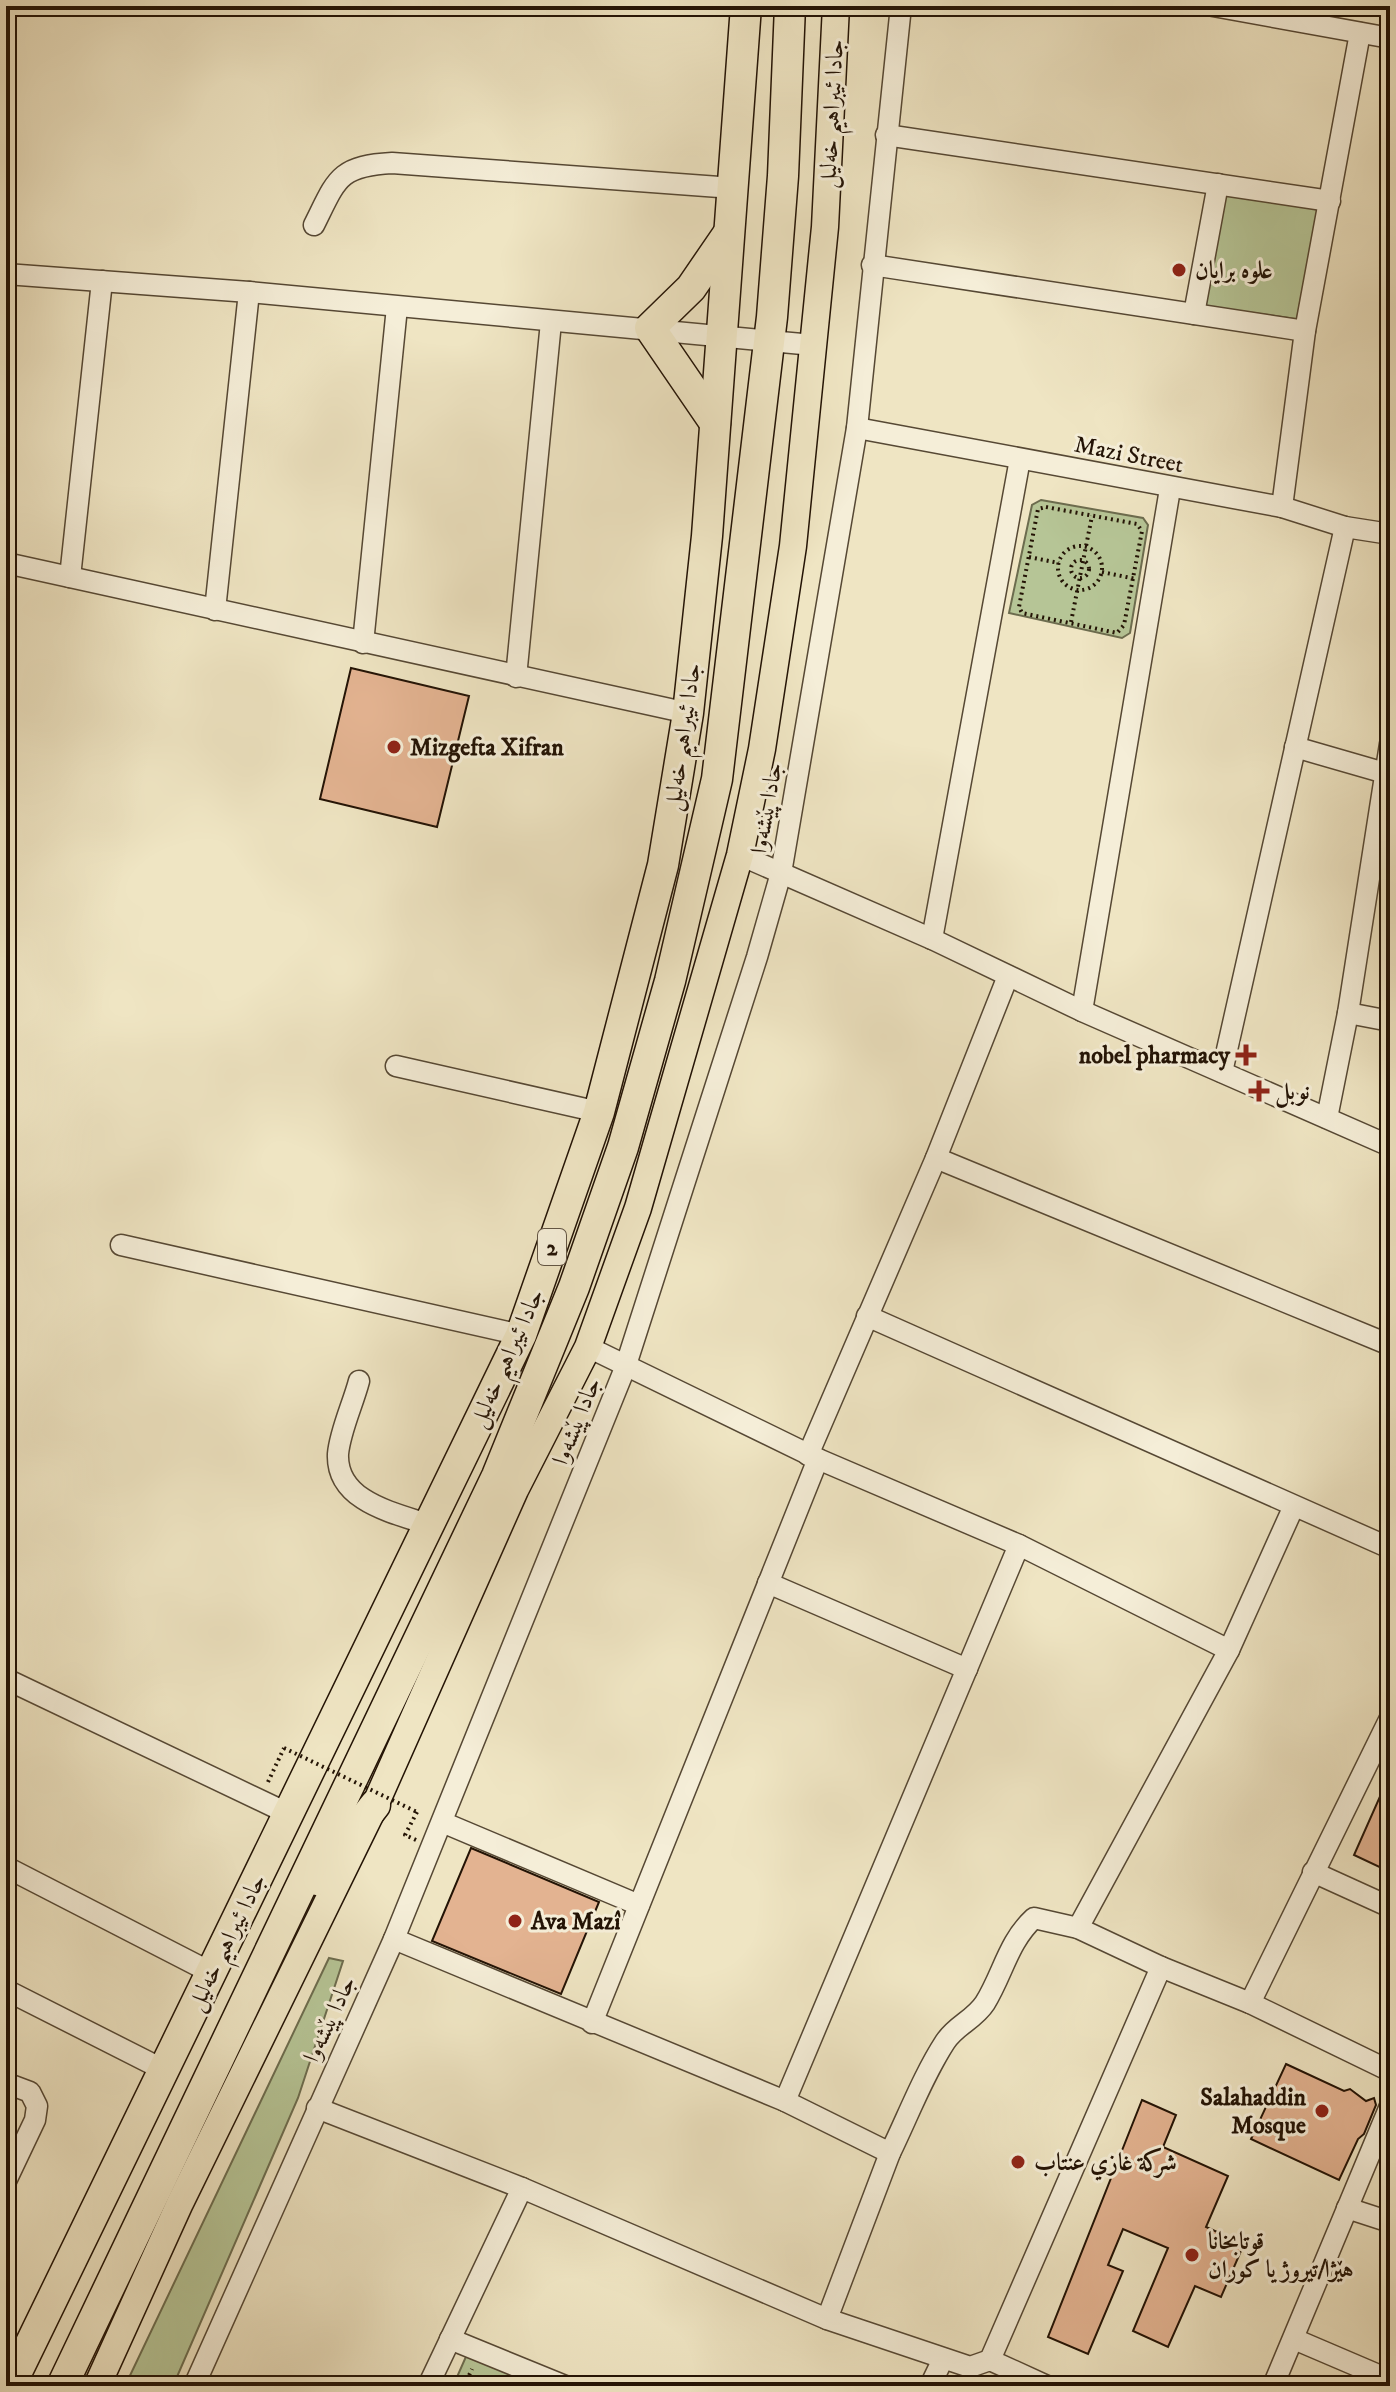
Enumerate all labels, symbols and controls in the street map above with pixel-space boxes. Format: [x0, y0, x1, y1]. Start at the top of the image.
street label: جادا ئیبراهیم خەلیل [813, 39, 859, 190]
place label: علوه برايان [1195, 256, 1273, 286]
marker: علوه برايان [1170, 261, 1188, 279]
street label: Mazi Street [1072, 430, 1186, 480]
street label: جادا ئیبراهیم خەلیل [658, 661, 716, 814]
place label: Mizgefta Xifran [410, 733, 564, 763]
marker: Mizgefta Xifran [385, 738, 403, 756]
street label: جادا پێشەوا [744, 760, 790, 856]
place label: nobel pharmacy [1079, 1041, 1231, 1071]
marker: nobel pharmacy [1237, 1046, 1255, 1064]
place label: نوبل [1275, 1077, 1310, 1108]
marker: نوبل [1250, 1082, 1268, 1100]
road number: 2 [538, 1229, 566, 1265]
street label: جادا ئیبراهیم خەلیل [463, 1284, 558, 1436]
street label: جادا پێشەوا [546, 1373, 608, 1470]
street label: جادا ئیبراهیم خەلیل [181, 1869, 280, 2020]
place label: Ava Mazî [530, 1907, 621, 1937]
marker: Ava Mazî [506, 1912, 524, 1930]
street label: جادا پێشەوا [297, 1971, 363, 2067]
place label: Salahaddin Mosque [1200, 2083, 1306, 2141]
marker: Salahaddin Mosque [1313, 2102, 1331, 2120]
place label: شركة غازي عنتاب [1034, 2147, 1177, 2181]
marker: شركة غازي عنتاب [1009, 2153, 1027, 2171]
place label: قوتابخانا هێژا/تيروژ يا كوران [1208, 2227, 1354, 2285]
marker: قوتابخانا هێژا/تيروژ يا كوران [1183, 2246, 1201, 2264]

